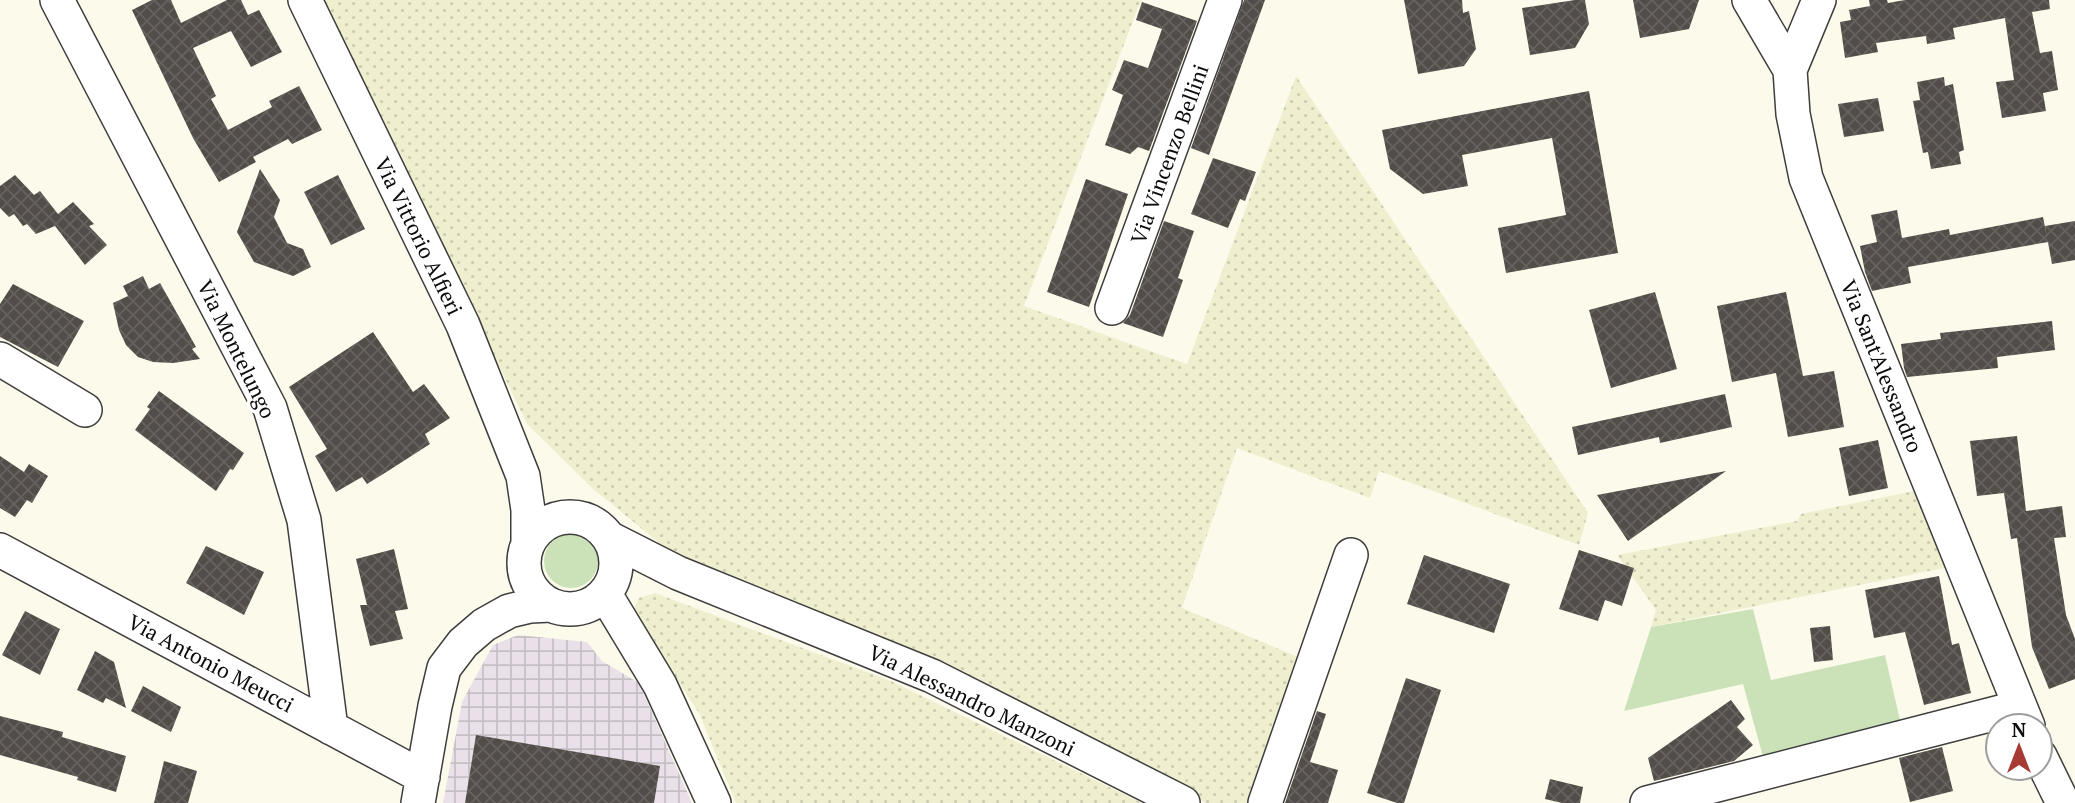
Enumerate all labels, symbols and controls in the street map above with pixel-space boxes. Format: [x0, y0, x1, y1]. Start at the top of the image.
street label: Via Vincenzo Bellini [1123, 60, 1215, 248]
street label: Via Vittorio Alfieri [369, 152, 469, 320]
street label: Via Montelungo [191, 275, 283, 423]
street label: Via Sant'Alessandro [1835, 275, 1929, 457]
street label: Via Antonio Meucci [123, 607, 299, 719]
street label: Via Alessandro Manzoni [864, 638, 1080, 762]
north arrow [1984, 712, 2054, 782]
text: N [2012, 717, 2027, 742]

